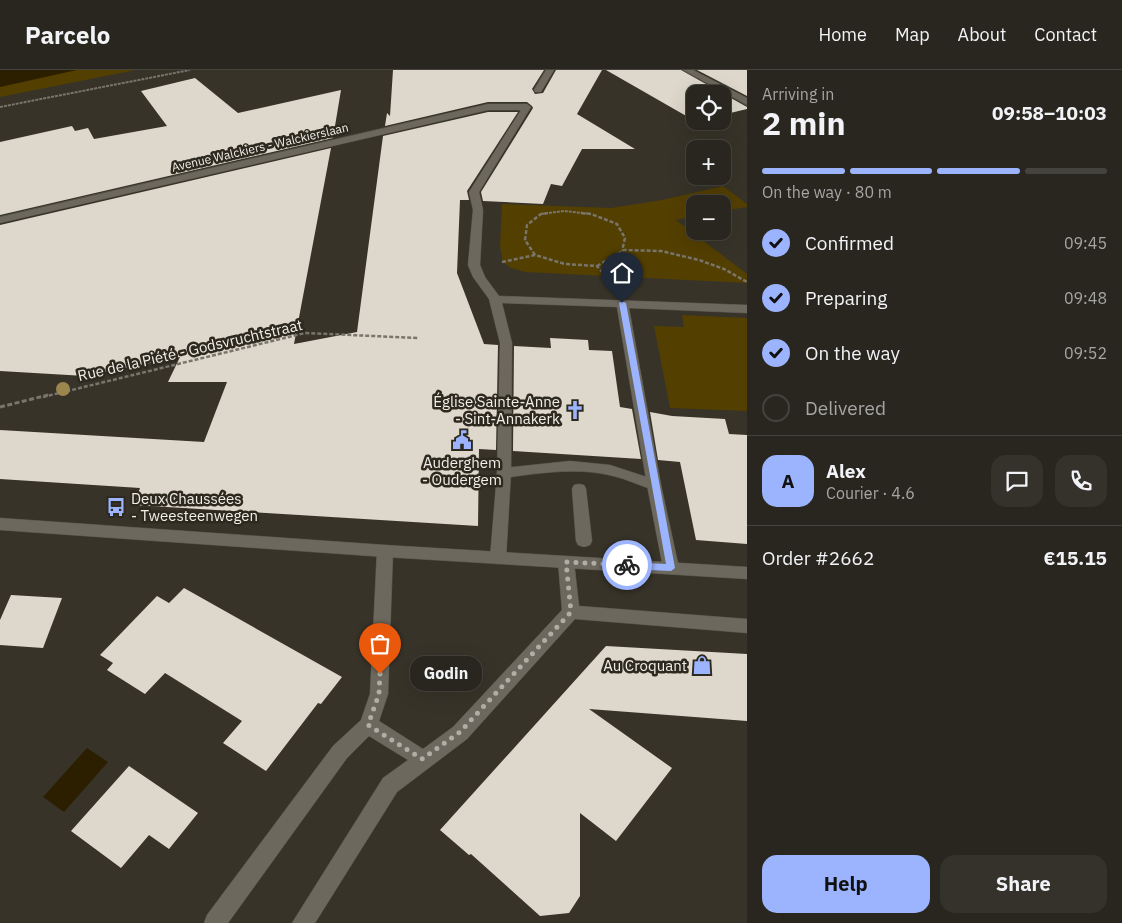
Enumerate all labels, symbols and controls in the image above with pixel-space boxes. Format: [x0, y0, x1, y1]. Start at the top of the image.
text: Parcelo [25, 19, 110, 51]
text: Home [819, 23, 867, 46]
text: Map [895, 23, 930, 46]
text: About [958, 23, 1006, 46]
text: Contact [1034, 23, 1097, 46]
text: Arriving in [762, 84, 834, 104]
map controls [686, 85, 731, 240]
button: locate [686, 85, 731, 130]
text: 09:58–10:03 [992, 101, 1107, 125]
text: 2 min [762, 102, 846, 144]
street label: Avenue Walckiers - Walckierslaan [170, 119, 350, 175]
button: + [686, 140, 731, 185]
text: On the way · 80 m [762, 182, 892, 202]
button: − [686, 195, 731, 240]
icon: check [762, 229, 790, 257]
text: Confirmed [805, 231, 894, 255]
text: 09:45 [1064, 233, 1107, 253]
pin [601, 252, 643, 303]
icon: home [608, 259, 636, 287]
icon: check [762, 284, 790, 312]
text: Preparing [805, 286, 887, 310]
text: 09:48 [1064, 288, 1107, 308]
street label: Rue de la Piété - Godsvruchtstraat [76, 315, 304, 385]
icon: check [762, 339, 790, 367]
text: On the way [805, 341, 900, 365]
text: 09:52 [1064, 343, 1107, 363]
place label: Église Sainte-Anne - Sint-Annakerk [433, 392, 560, 428]
text: Delivered [805, 396, 886, 420]
church icon: Église Sainte-Anne - Sint-Annakerk [564, 399, 586, 421]
public building icon: Auderghem - Oudergem [451, 429, 473, 451]
place label: Auderghem - Oudergem [422, 453, 502, 489]
button: chat [991, 455, 1043, 507]
button: phone [1055, 455, 1107, 507]
text: Alex [826, 459, 866, 483]
text: A [781, 469, 795, 493]
text: Courier · 4.6 [826, 483, 915, 503]
place label: Deux Chaussées - Tweesteenwegen [131, 489, 258, 525]
bus stop icon: Deux Chaussées - Tweesteenwegen [105, 496, 127, 518]
courier [602, 540, 652, 590]
text: Order #2662 [762, 546, 874, 570]
text: €15.15 [1044, 546, 1107, 570]
icon: bike [613, 551, 641, 579]
pin [359, 623, 401, 674]
icon: bag [366, 630, 394, 658]
shop icon: Au Croquant [691, 654, 713, 676]
callout: Godin [410, 656, 482, 692]
place label: Au Croquant [603, 656, 687, 675]
text: Godin [424, 663, 468, 683]
button: Help [762, 855, 930, 913]
button: Share [940, 855, 1107, 913]

